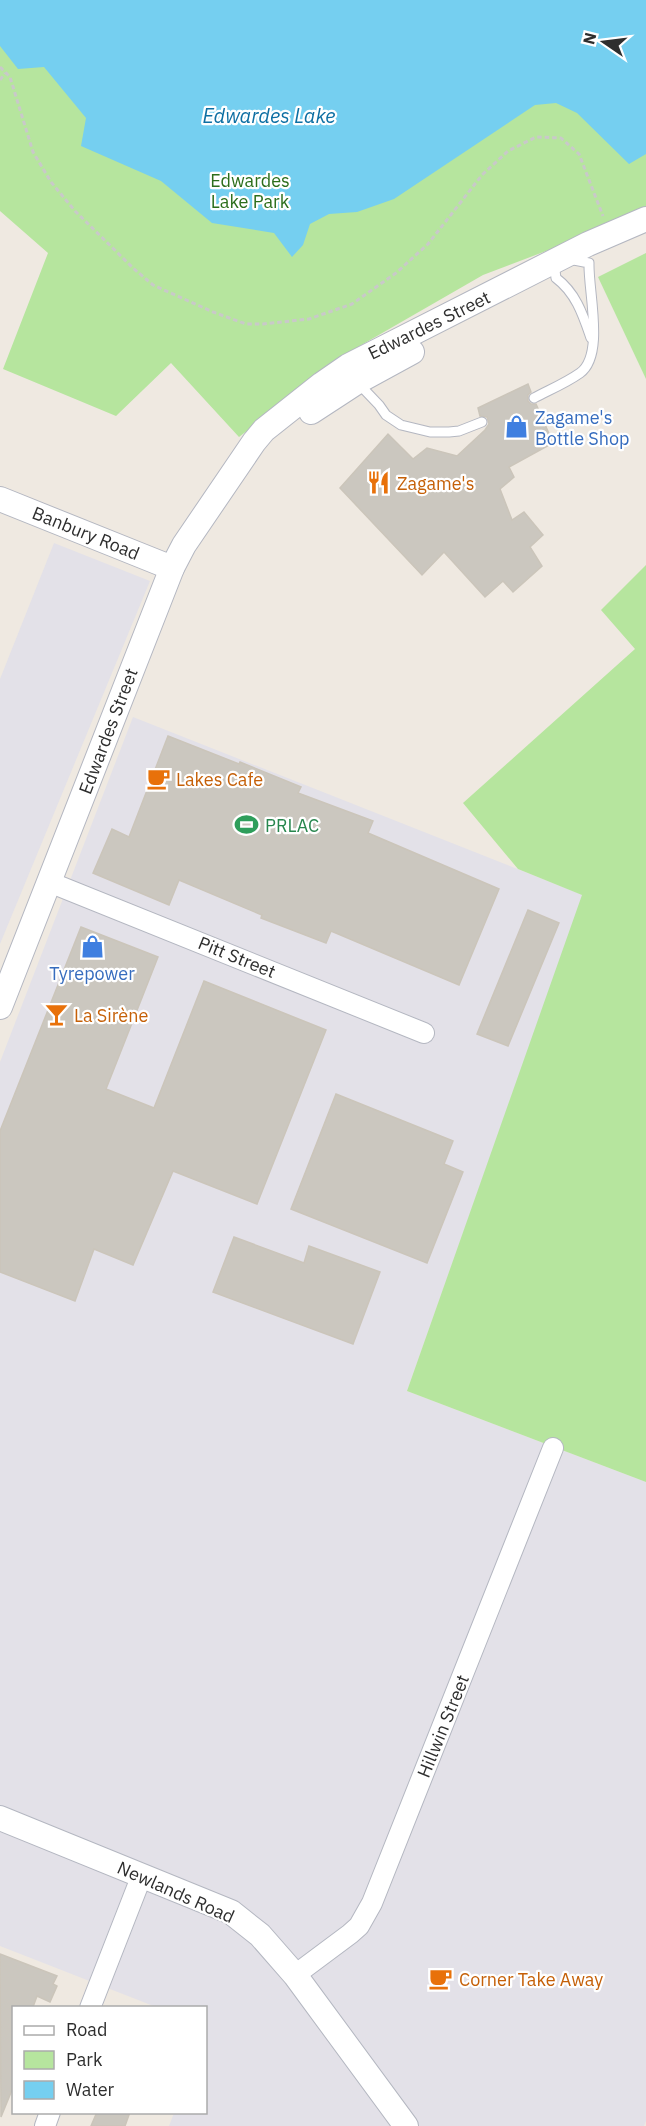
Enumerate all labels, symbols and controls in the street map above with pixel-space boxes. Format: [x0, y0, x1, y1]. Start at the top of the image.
north arrow [574, 12, 634, 72]
text: N [578, 30, 601, 46]
water label: Edwardes Lake [202, 102, 336, 129]
park label: Edwardes Lake Park [210, 169, 290, 213]
street label: Edwardes Street [364, 285, 494, 365]
place label: Zagame's Bottle Shop [535, 406, 630, 450]
shop icon: Zagame's Bottle Shop [504, 414, 530, 440]
restaurant icon: Zagame's [366, 470, 392, 496]
place label: Zagame's [397, 472, 474, 495]
street label: Banbury Road [29, 501, 143, 565]
street label: Edwardes Street [73, 665, 143, 797]
cafe icon: Lakes Cafe [145, 766, 171, 792]
place label: Lakes Cafe [176, 768, 263, 791]
sports icon: PRLAC [234, 812, 260, 838]
place label: PRLAC [265, 814, 319, 837]
street label: Pitt Street [195, 931, 279, 983]
shop icon: Tyrepower [79, 934, 105, 960]
place label: Tyrepower [49, 962, 135, 985]
bar icon: La Sirène [43, 1002, 69, 1028]
place label: La Sirène [74, 1004, 148, 1027]
street label: Hillwin Street [412, 1671, 474, 1781]
street label: Newlands Road [114, 1856, 238, 1928]
cafe icon: Corner Take Away [428, 1966, 454, 1992]
place label: Corner Take Away [459, 1968, 603, 1991]
legend [12, 2006, 207, 2114]
text: Road [66, 2018, 107, 2041]
text: Park [66, 2048, 103, 2071]
text: Water [66, 2078, 115, 2101]

